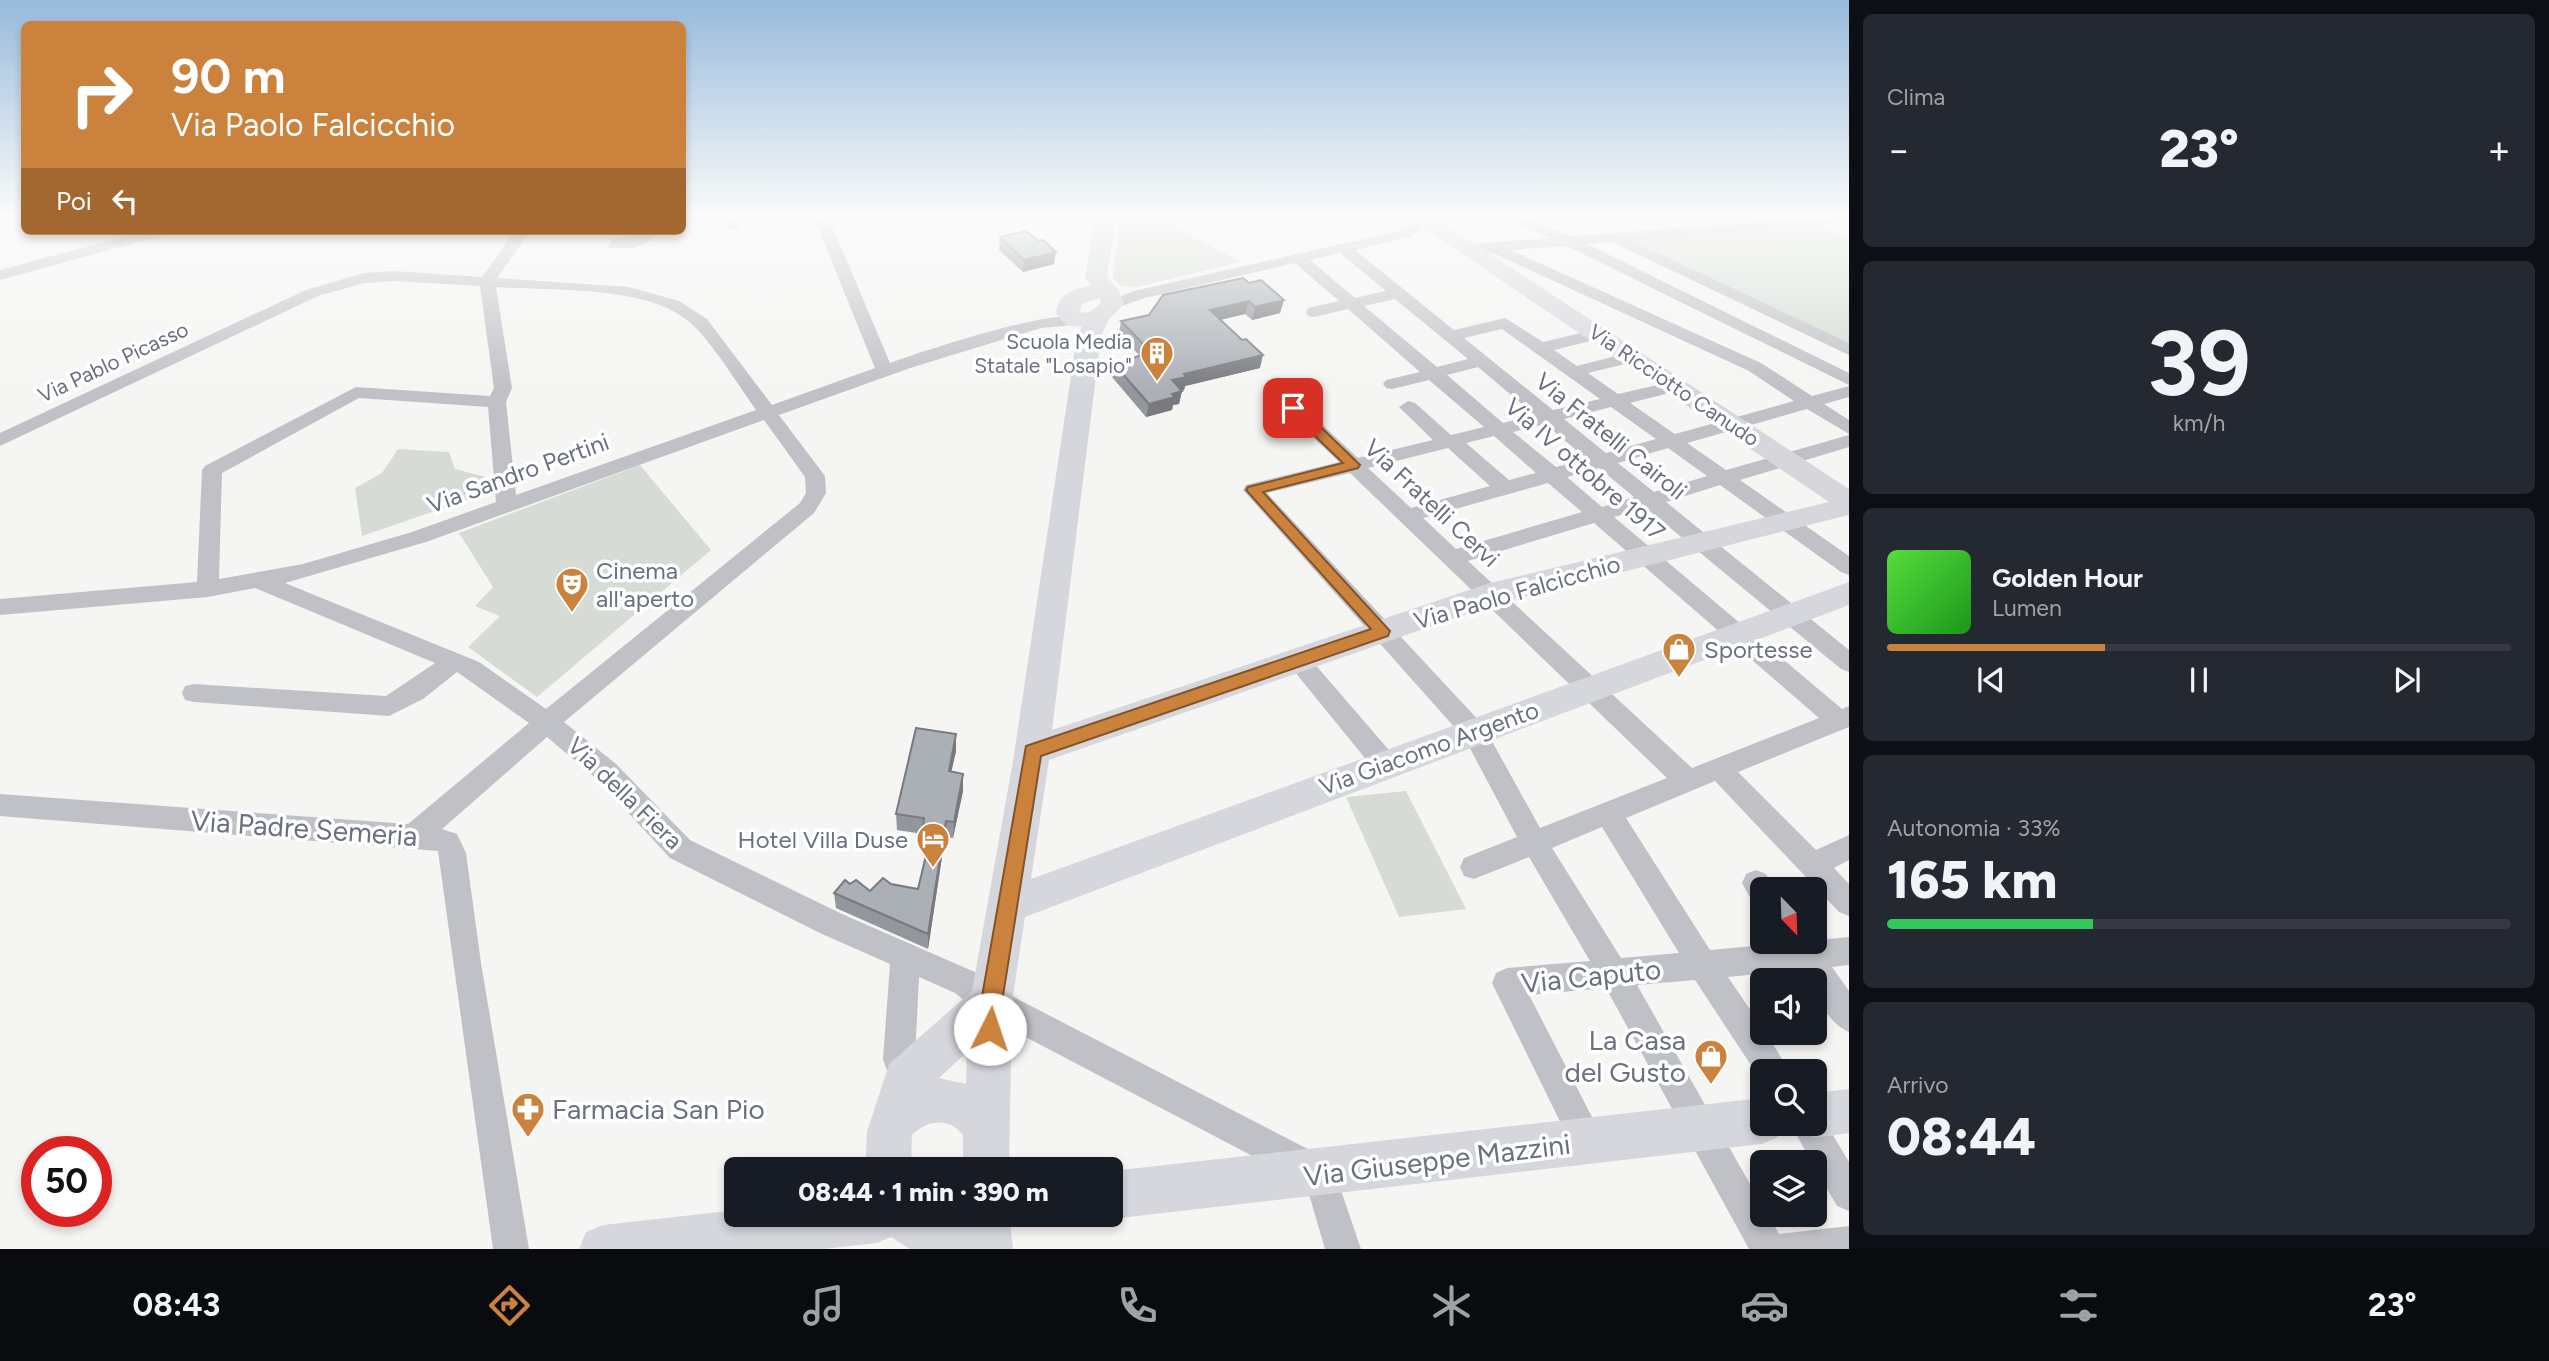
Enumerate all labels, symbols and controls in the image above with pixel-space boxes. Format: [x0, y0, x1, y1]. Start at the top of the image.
text: 90 m [171, 46, 286, 105]
icon: right [56, 49, 147, 140]
text: Clima [1887, 83, 1945, 111]
text: Via Paolo Falcicchio [171, 106, 455, 144]
text: 23° [2159, 118, 2239, 180]
text: − [1887, 127, 1911, 173]
text: + [2487, 127, 2511, 173]
icon: left [106, 182, 144, 220]
text: Poi [56, 185, 92, 217]
text: 39 [2147, 309, 2251, 418]
street label: Via Pablo Picasso [34, 316, 192, 408]
street label: Via Ricciotto Canudo [1584, 319, 1764, 451]
place label: Scuola Media Statale "Losapio" [974, 329, 1132, 378]
building icon: Scuola Media Statale "Losapio" [1138, 334, 1176, 383]
street label: Via Fratelli Cairoli [1530, 366, 1692, 506]
pin [1263, 378, 1323, 438]
icon: arrive [1274, 389, 1312, 427]
street label: Via IV ottobre 1917 [1499, 392, 1671, 547]
text: km/h [2173, 409, 2225, 437]
street label: Via Sandro Pertini [423, 427, 613, 519]
street label: Via Fratelli Cervi [1358, 433, 1506, 573]
street label: Via Paolo Falcicchio [1411, 549, 1623, 635]
place label: Cinema all'aperto [596, 556, 694, 613]
text: Golden Hour [1992, 562, 2143, 594]
theatre icon: Cinema all'aperto [553, 565, 591, 614]
text: Lumen [1992, 594, 2062, 622]
shop icon: Sportesse [1660, 630, 1698, 679]
place label: Sportesse [1704, 635, 1813, 664]
icon: previous [1972, 661, 2010, 699]
icon: pause [2180, 661, 2218, 699]
icon: next [2388, 661, 2426, 699]
street label: Via Giacomo Argento [1315, 695, 1543, 801]
street label: Via della Fiera [562, 731, 688, 855]
street label: Via Padre Semeria [189, 803, 419, 853]
text: Autonomia · 33% [1887, 814, 2061, 842]
hotel icon: Hotel Villa Duse [914, 820, 952, 869]
place label: Hotel Villa Duse [738, 825, 908, 854]
text: 165 km [1887, 849, 2057, 911]
north arrow [1750, 877, 1827, 954]
map controls [1750, 877, 1827, 1227]
street label: Via Caputo [1519, 952, 1663, 1000]
button: sound [1750, 968, 1827, 1045]
position arrow [953, 992, 1027, 1066]
place label: La Casa del Gusto [1565, 1023, 1686, 1089]
shop icon: La Casa del Gusto [1692, 1037, 1730, 1086]
button: search [1750, 1059, 1827, 1136]
text: Arrivo [1887, 1071, 1949, 1099]
pharmacy icon: Farmacia San Pio [509, 1090, 547, 1139]
place label: Farmacia San Pio [552, 1092, 765, 1126]
text: 08:44 [1887, 1106, 2036, 1168]
street label: Via Giuseppe Mazzini [1302, 1127, 1572, 1193]
speed limit sign: 50 [21, 1136, 112, 1227]
button: layers [1750, 1150, 1827, 1227]
text: 08:44 · 1 min · 390 m [798, 1176, 1049, 1208]
icon: directions [485, 1281, 534, 1330]
icon: music [799, 1281, 848, 1330]
icon: phone [1113, 1281, 1162, 1330]
icon: climate [1427, 1281, 1476, 1330]
icon: car [1740, 1281, 1789, 1330]
icon: filters [2054, 1281, 2103, 1330]
text: 08:43 [132, 1286, 220, 1324]
text: 23° [2368, 1286, 2417, 1324]

